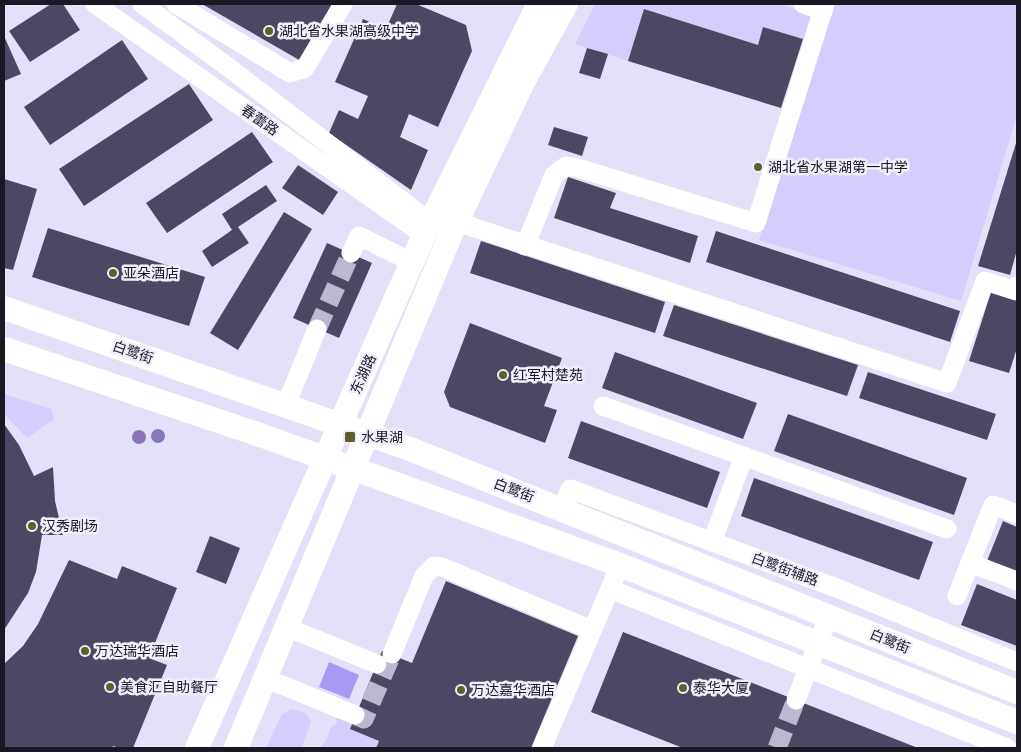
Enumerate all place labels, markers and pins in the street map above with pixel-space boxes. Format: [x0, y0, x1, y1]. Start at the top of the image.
place label: 湖北省水果湖高级中学 [279, 23, 419, 39]
marker: 湖北省水果湖高级中学 [263, 25, 275, 37]
place label: 湖北省水果湖第一中学 [768, 159, 908, 175]
marker: 湖北省水果湖第一中学 [752, 161, 764, 173]
place label: 亚朵酒店 [123, 265, 179, 281]
marker: 亚朵酒店 [107, 267, 119, 279]
place label: 红军村楚苑 [513, 367, 583, 383]
marker: 红军村楚苑 [497, 369, 509, 381]
place label: 水果湖 [361, 429, 403, 445]
marker: 水果湖 [343, 430, 357, 444]
place label: 汉秀剧场 [42, 518, 98, 534]
marker: 汉秀剧场 [26, 520, 38, 532]
place label: 万达瑞华酒店 [95, 643, 179, 659]
marker: 万达瑞华酒店 [79, 645, 91, 657]
place label: 美食汇自助餐厅 [120, 679, 218, 695]
place label: 泰华大厦 [693, 680, 749, 696]
marker: 美食汇自助餐厅 [104, 681, 116, 693]
place label: 万达嘉华酒店 [471, 682, 555, 698]
marker: 泰华大厦 [677, 682, 689, 694]
marker: 万达嘉华酒店 [455, 684, 467, 696]

